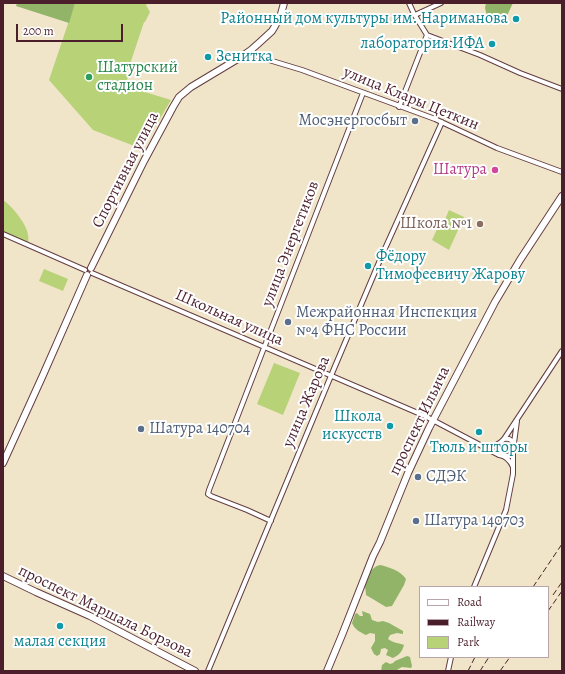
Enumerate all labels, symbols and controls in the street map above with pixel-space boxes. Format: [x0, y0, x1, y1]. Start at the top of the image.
place label: Районный дом культуры им. Нариманова [220, 9, 508, 29]
marker: Районный дом культуры им. Нариманова [511, 14, 521, 24]
scale bar [18, 16, 125, 42]
text: 200 m [23, 23, 54, 39]
place label: лаборатория ИФА [360, 34, 484, 54]
marker: лаборатория ИФА [487, 39, 497, 49]
place label: Зенитка [216, 47, 273, 67]
marker: Зенитка [203, 52, 213, 62]
place label: Шатурский стадион [97, 58, 178, 96]
street label: улица Клары Цеткин [340, 63, 482, 135]
marker: Шатурский стадион [84, 72, 94, 82]
street label: Спортивная улица [88, 109, 164, 231]
place label: Мосэнергосбыт [299, 111, 407, 131]
marker: Мосэнергосбыт [410, 116, 420, 126]
place label: Шатура [433, 160, 487, 180]
marker: Шатура [490, 165, 500, 175]
street label: улица Энергетиков [258, 178, 324, 310]
place label: Школа №1 [400, 214, 472, 234]
marker: Школа №1 [475, 219, 485, 229]
place label: Фёдору Тимофеевичу Жарову [376, 247, 525, 285]
marker: Фёдору Тимофеевичу Жарову [363, 261, 373, 271]
street label: Школьная улица [172, 286, 286, 350]
place label: Межрайонная Инспекция №4 ФНС России [296, 303, 477, 341]
marker: Межрайонная Инспекция №4 ФНС России [283, 317, 293, 327]
street label: улица Жарова [279, 353, 335, 451]
street label: проспект Ильича [385, 363, 455, 479]
place label: Школа искусств [322, 407, 382, 445]
place label: Шатура 140704 [149, 419, 250, 439]
marker: Школа искусств [385, 421, 395, 431]
marker: Шатура 140704 [136, 424, 146, 434]
marker: Тюль и шторы [474, 427, 484, 437]
place label: Тюль и шторы [430, 438, 528, 458]
place label: СДЭК [426, 467, 466, 487]
marker: СДЭК [413, 472, 423, 482]
place label: Шатура 140703 [424, 511, 525, 531]
marker: Шатура 140703 [411, 516, 421, 526]
street label: проспект Маршала Борзова [15, 561, 195, 663]
legend [419, 586, 549, 658]
text: Road [457, 594, 482, 610]
text: Railway [457, 614, 495, 630]
marker: малая секция [55, 621, 65, 631]
place label: малая секция [14, 632, 106, 652]
text: Park [457, 634, 480, 650]

